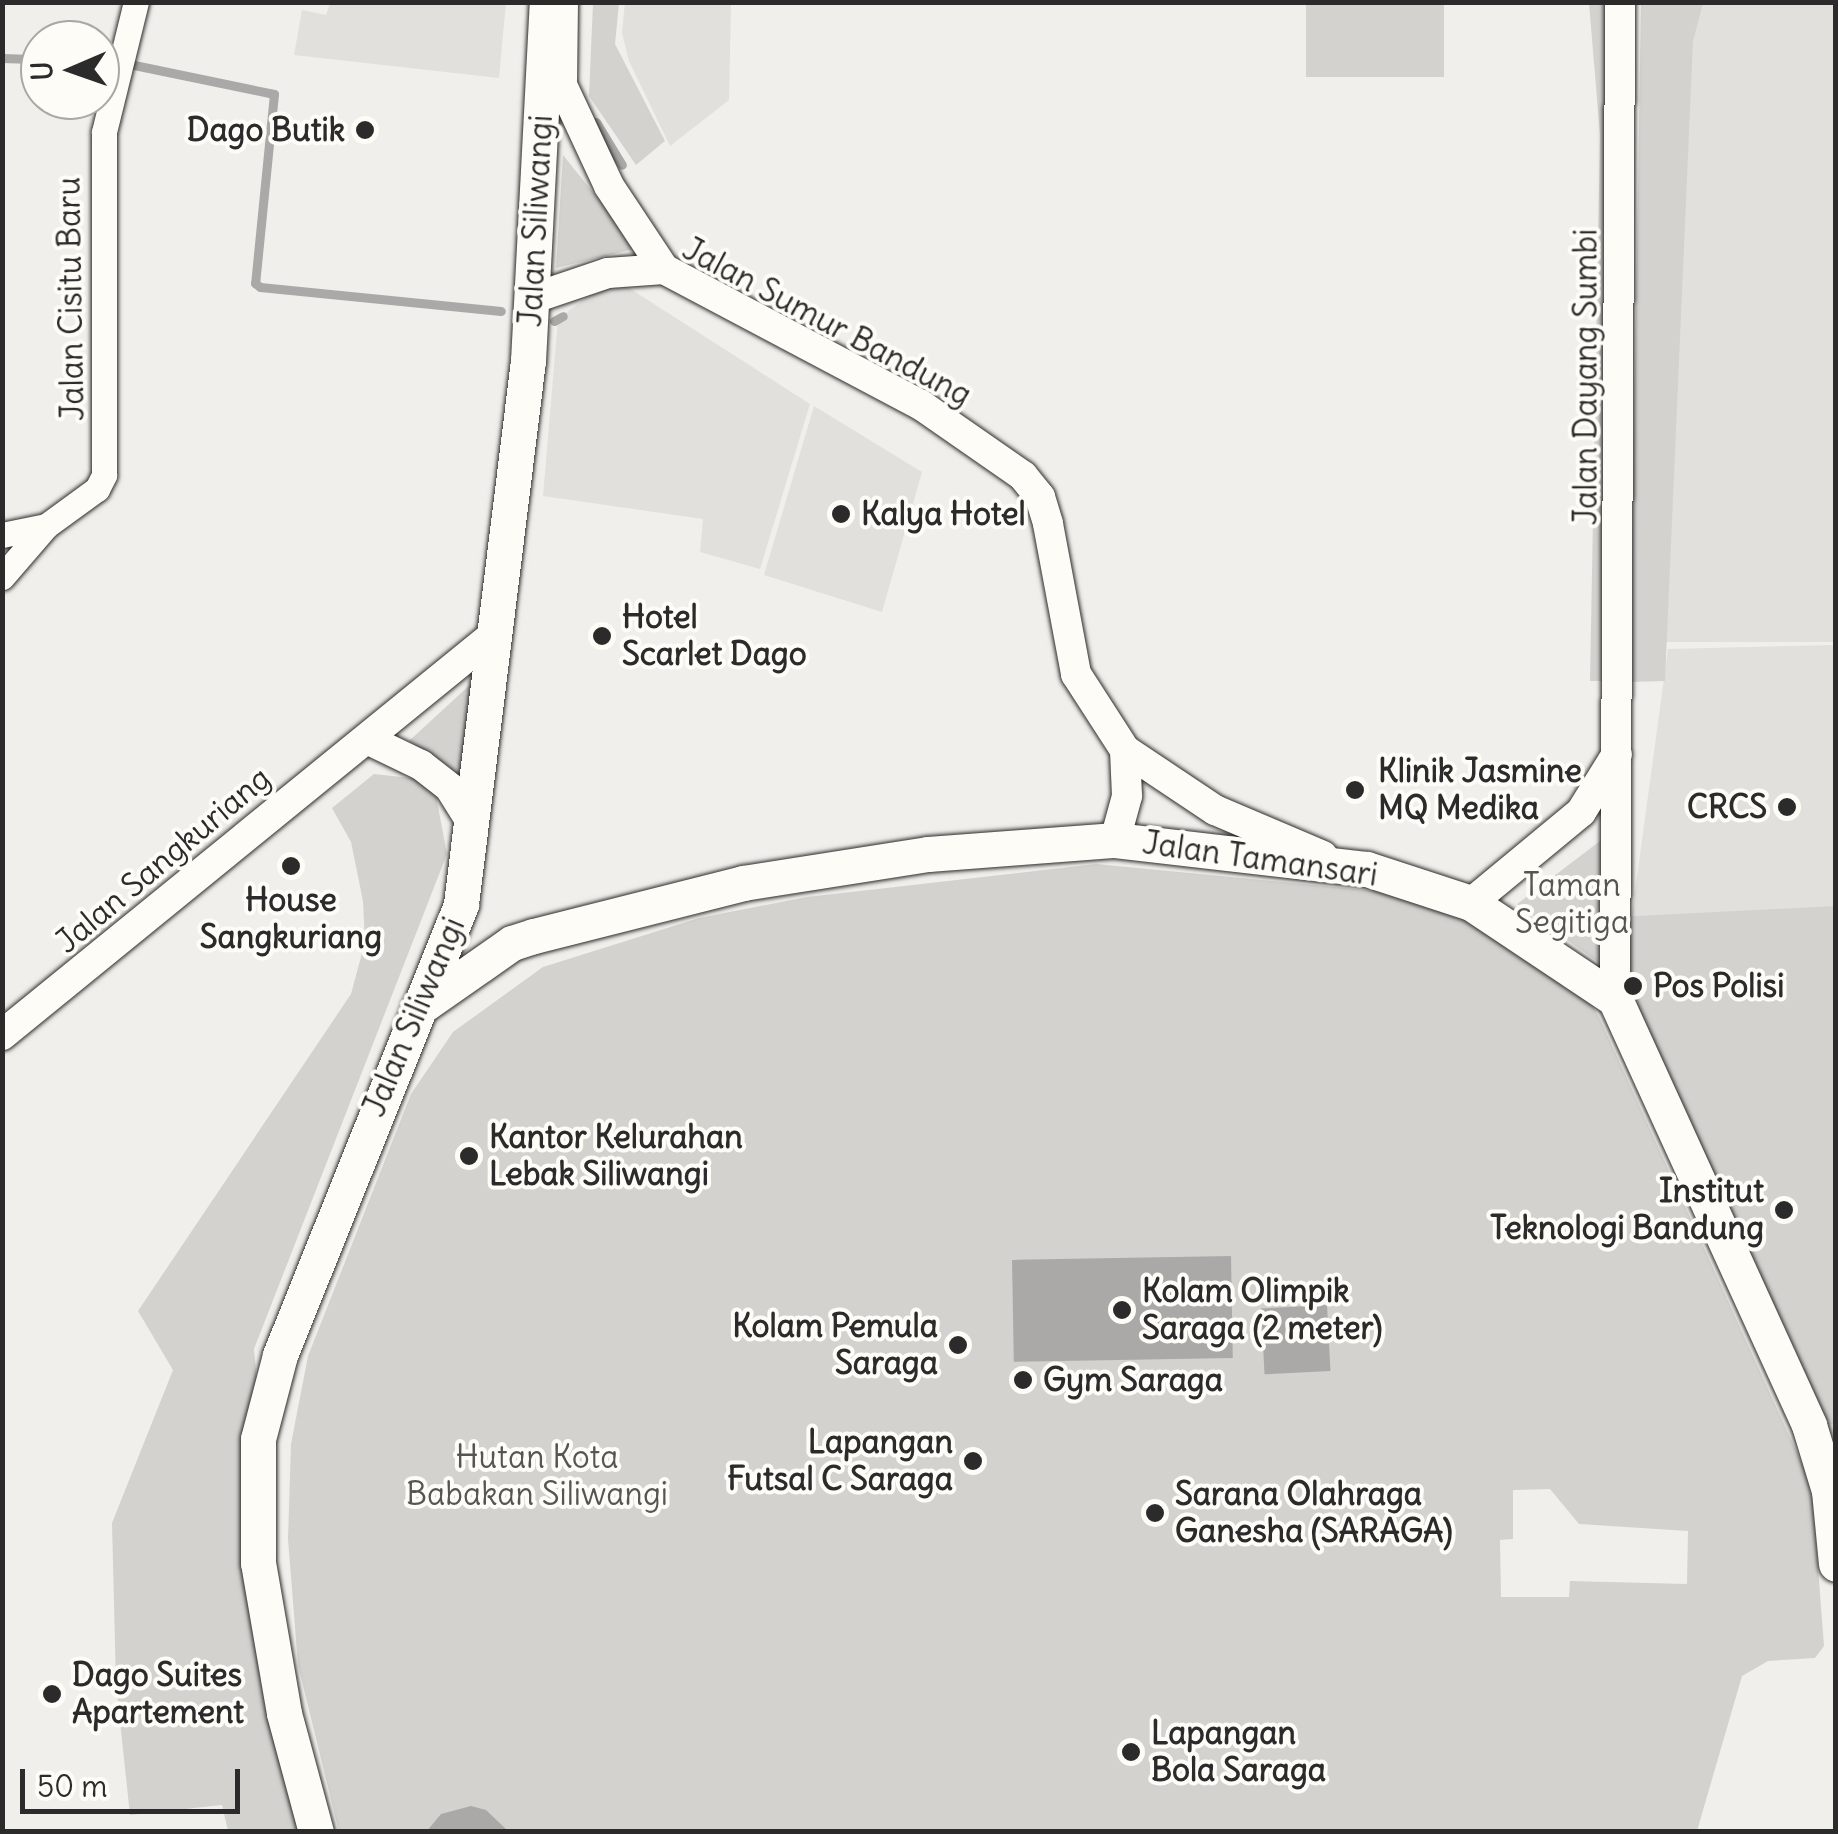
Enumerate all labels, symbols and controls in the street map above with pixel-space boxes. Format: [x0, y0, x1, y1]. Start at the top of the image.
north arrow [20, 20, 120, 120]
text: U [24, 61, 60, 81]
place label: Dago Butik [187, 111, 345, 149]
street label: Jalan Siliwangi [511, 114, 561, 328]
marker: Dago Butik [354, 119, 376, 141]
street label: Jalan Cisitu Baru [50, 177, 92, 421]
street label: Jalan Dayang Sumbi [1567, 229, 1605, 525]
street label: Jalan Sumur Bandung [676, 230, 978, 414]
place label: Kalya Hotel [861, 495, 1026, 533]
marker: Kalya Hotel [830, 503, 852, 525]
place label: Hotel Scarlet Dago [622, 599, 807, 674]
marker: Hotel Scarlet Dago [591, 625, 613, 647]
place label: Klinik Jasmine MQ Medika [1378, 753, 1582, 828]
street label: Jalan Sangkuriang [48, 759, 278, 961]
marker: Klinik Jasmine MQ Medika [1342, 777, 1368, 803]
place label: CRCS [1687, 788, 1767, 826]
marker: CRCS [1776, 796, 1798, 818]
street label: Jalan Tamansari [1140, 824, 1380, 894]
marker: House Sangkuriang [280, 855, 302, 877]
park label: Taman Segitiga [1515, 867, 1629, 942]
place label: House Sangkuriang [200, 882, 382, 957]
street label: Jalan Siliwangi [355, 912, 473, 1122]
place label: Pos Polisi [1653, 967, 1784, 1005]
marker: Pos Polisi [1622, 975, 1644, 997]
place label: Kantor Kelurahan Lebak Siliwangi [489, 1119, 743, 1194]
marker: Kantor Kelurahan Lebak Siliwangi [458, 1145, 480, 1167]
place label: Institut Teknologi Bandung [1490, 1173, 1764, 1248]
marker: Institut Teknologi Bandung [1773, 1199, 1795, 1221]
place label: Kolam Olimpik Saraga (2 meter) [1142, 1273, 1382, 1348]
marker: Kolam Olimpik Saraga (2 meter) [1111, 1299, 1133, 1321]
place label: Kolam Pemula Saraga [732, 1308, 938, 1383]
marker: Kolam Pemula Saraga [947, 1334, 969, 1356]
place label: Gym Saraga [1043, 1361, 1223, 1399]
marker: Gym Saraga [1012, 1369, 1034, 1391]
place label: Lapangan Futsal C Saraga [727, 1424, 953, 1499]
park label: Hutan Kota Babakan Siliwangi [406, 1439, 668, 1514]
marker: Lapangan Futsal C Saraga [962, 1450, 984, 1472]
place label: Sarana Olahraga Ganesha (SARAGA) [1175, 1476, 1453, 1551]
marker: Sarana Olahraga Ganesha (SARAGA) [1144, 1502, 1166, 1524]
place label: Dago Suites Apartement [72, 1657, 244, 1732]
marker: Dago Suites Apartement [41, 1683, 63, 1705]
place label: Lapangan Bola Saraga [1151, 1715, 1326, 1790]
marker: Lapangan Bola Saraga [1120, 1741, 1142, 1763]
scale bar [25, 1749, 245, 1811]
text: 50 m [37, 1767, 107, 1805]

